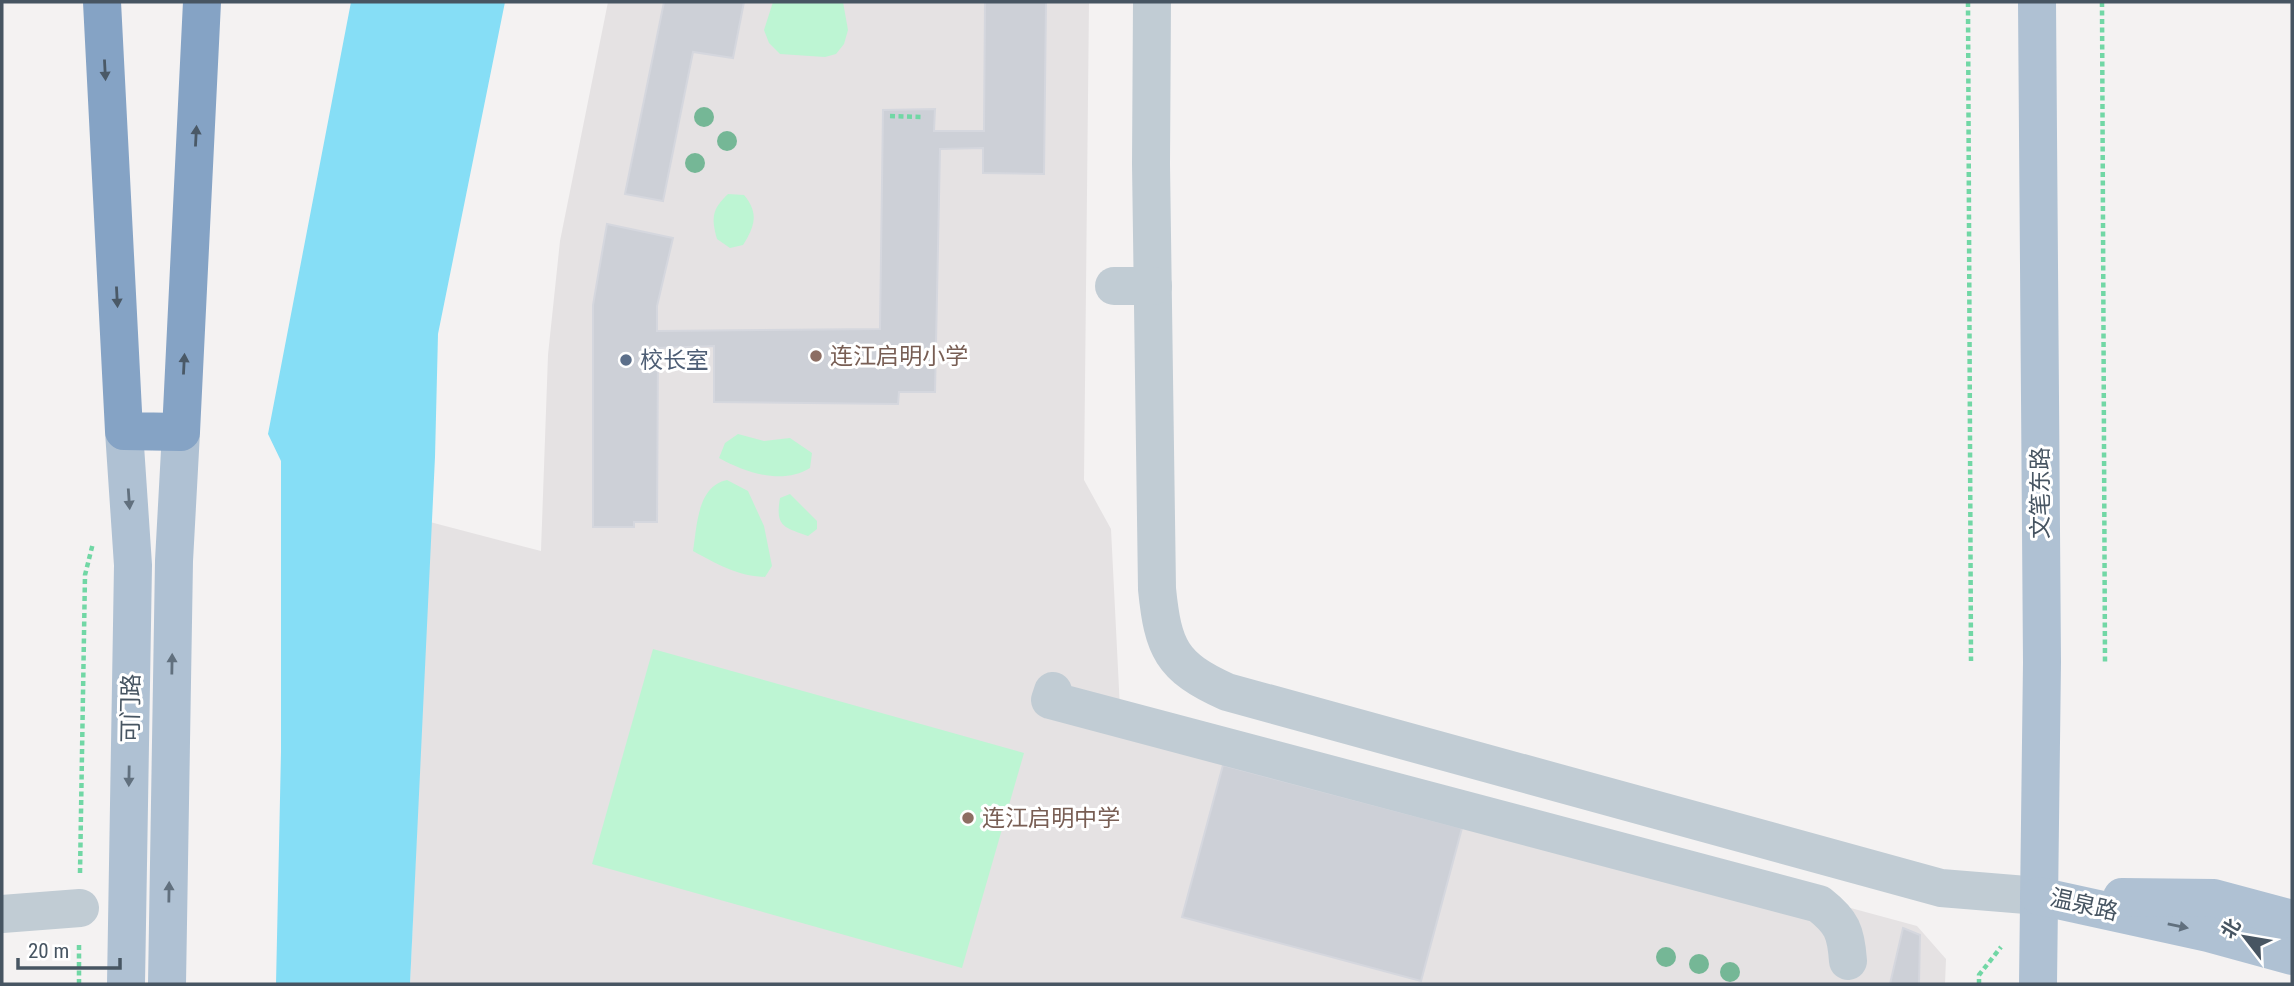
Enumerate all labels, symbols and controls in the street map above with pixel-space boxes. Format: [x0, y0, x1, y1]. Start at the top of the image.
one-way arrow [100, 59, 111, 81]
one-way arrow [190, 125, 201, 147]
one-way arrow [112, 286, 123, 308]
place label: 连江启明小学 [830, 343, 968, 370]
place label: 校长室 [640, 347, 709, 374]
marker: 连江启明小学 [808, 348, 824, 364]
one-way arrow [179, 352, 190, 374]
marker: 校长室 [618, 352, 634, 368]
street label: 文笔东路 [2027, 447, 2054, 539]
one-way arrow [124, 489, 135, 511]
one-way arrow [166, 653, 178, 675]
street label: 可门路 [117, 673, 145, 743]
one-way arrow [124, 765, 135, 787]
place label: 连江启明中学 [982, 805, 1120, 832]
marker: 连江启明中学 [960, 810, 976, 826]
one-way arrow [163, 880, 175, 902]
street label: 温泉路 [2047, 884, 2121, 926]
north arrow [2210, 902, 2280, 972]
text: 北 [2216, 914, 2246, 943]
one-way arrow [2167, 921, 2189, 932]
scale bar [18, 926, 119, 970]
text: 20 m [28, 939, 69, 963]

